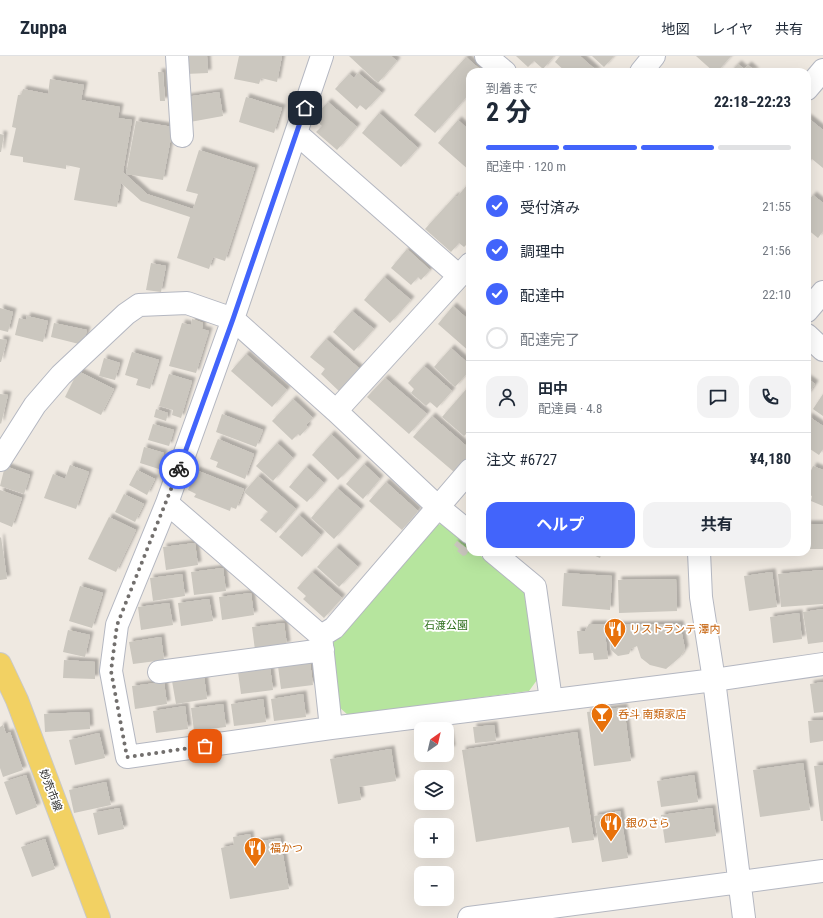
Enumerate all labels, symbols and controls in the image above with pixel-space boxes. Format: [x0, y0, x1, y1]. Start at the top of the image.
text: Zuppa [20, 16, 67, 39]
text: 地図 [661, 21, 689, 37]
text: レイヤ [711, 21, 753, 37]
text: 共有 [775, 21, 803, 37]
text: 到着まで [486, 81, 538, 96]
pin [288, 91, 322, 125]
text: 22:18–22:23 [714, 93, 791, 111]
icon: home [294, 97, 316, 119]
text: 2 分 [486, 97, 531, 127]
text: 配達中 · 120 m [486, 159, 566, 174]
icon: check [486, 195, 508, 217]
text: 受付済み [520, 199, 580, 217]
text: 21:55 [762, 199, 791, 214]
icon: check [486, 239, 508, 261]
text: 調理中 [520, 243, 565, 261]
text: 21:56 [762, 243, 791, 258]
icon: check [486, 283, 508, 305]
text: 配達中 [520, 287, 565, 305]
text: 22:10 [762, 287, 791, 302]
text: 配達完了 [520, 331, 580, 349]
button: person [486, 376, 528, 418]
button: chat [697, 376, 739, 418]
button: phone [749, 376, 791, 418]
text: 田中 [538, 380, 568, 398]
text: 配達員 · 4.8 [538, 401, 602, 416]
courier [159, 449, 199, 489]
text: ¥4,180 [750, 450, 791, 468]
text: 注文 #6727 [486, 451, 557, 469]
icon: bike [168, 458, 190, 480]
button: ヘルプ [486, 502, 635, 548]
button: 共有 [643, 502, 791, 548]
restaurant icon: リストランテ 澤内 [602, 616, 628, 649]
park label: 石渡公園 [424, 619, 468, 632]
place label: リストランテ 澤内 [630, 623, 721, 636]
bar icon: 呑斗 南類家店 [589, 701, 615, 734]
place label: 呑斗 南類家店 [618, 708, 687, 721]
north arrow [414, 722, 454, 762]
map controls [414, 722, 454, 906]
pin [188, 729, 222, 763]
icon: bag [194, 735, 216, 757]
street label: 妙売市線 [37, 767, 64, 813]
button: layers [414, 770, 454, 810]
restaurant icon: 銀のさら [598, 810, 624, 843]
place label: 銀のさら [626, 817, 670, 830]
button: + [414, 818, 454, 858]
restaurant icon: 福かつ [242, 835, 268, 868]
place label: 福かつ [270, 842, 303, 855]
button: − [414, 866, 454, 906]

